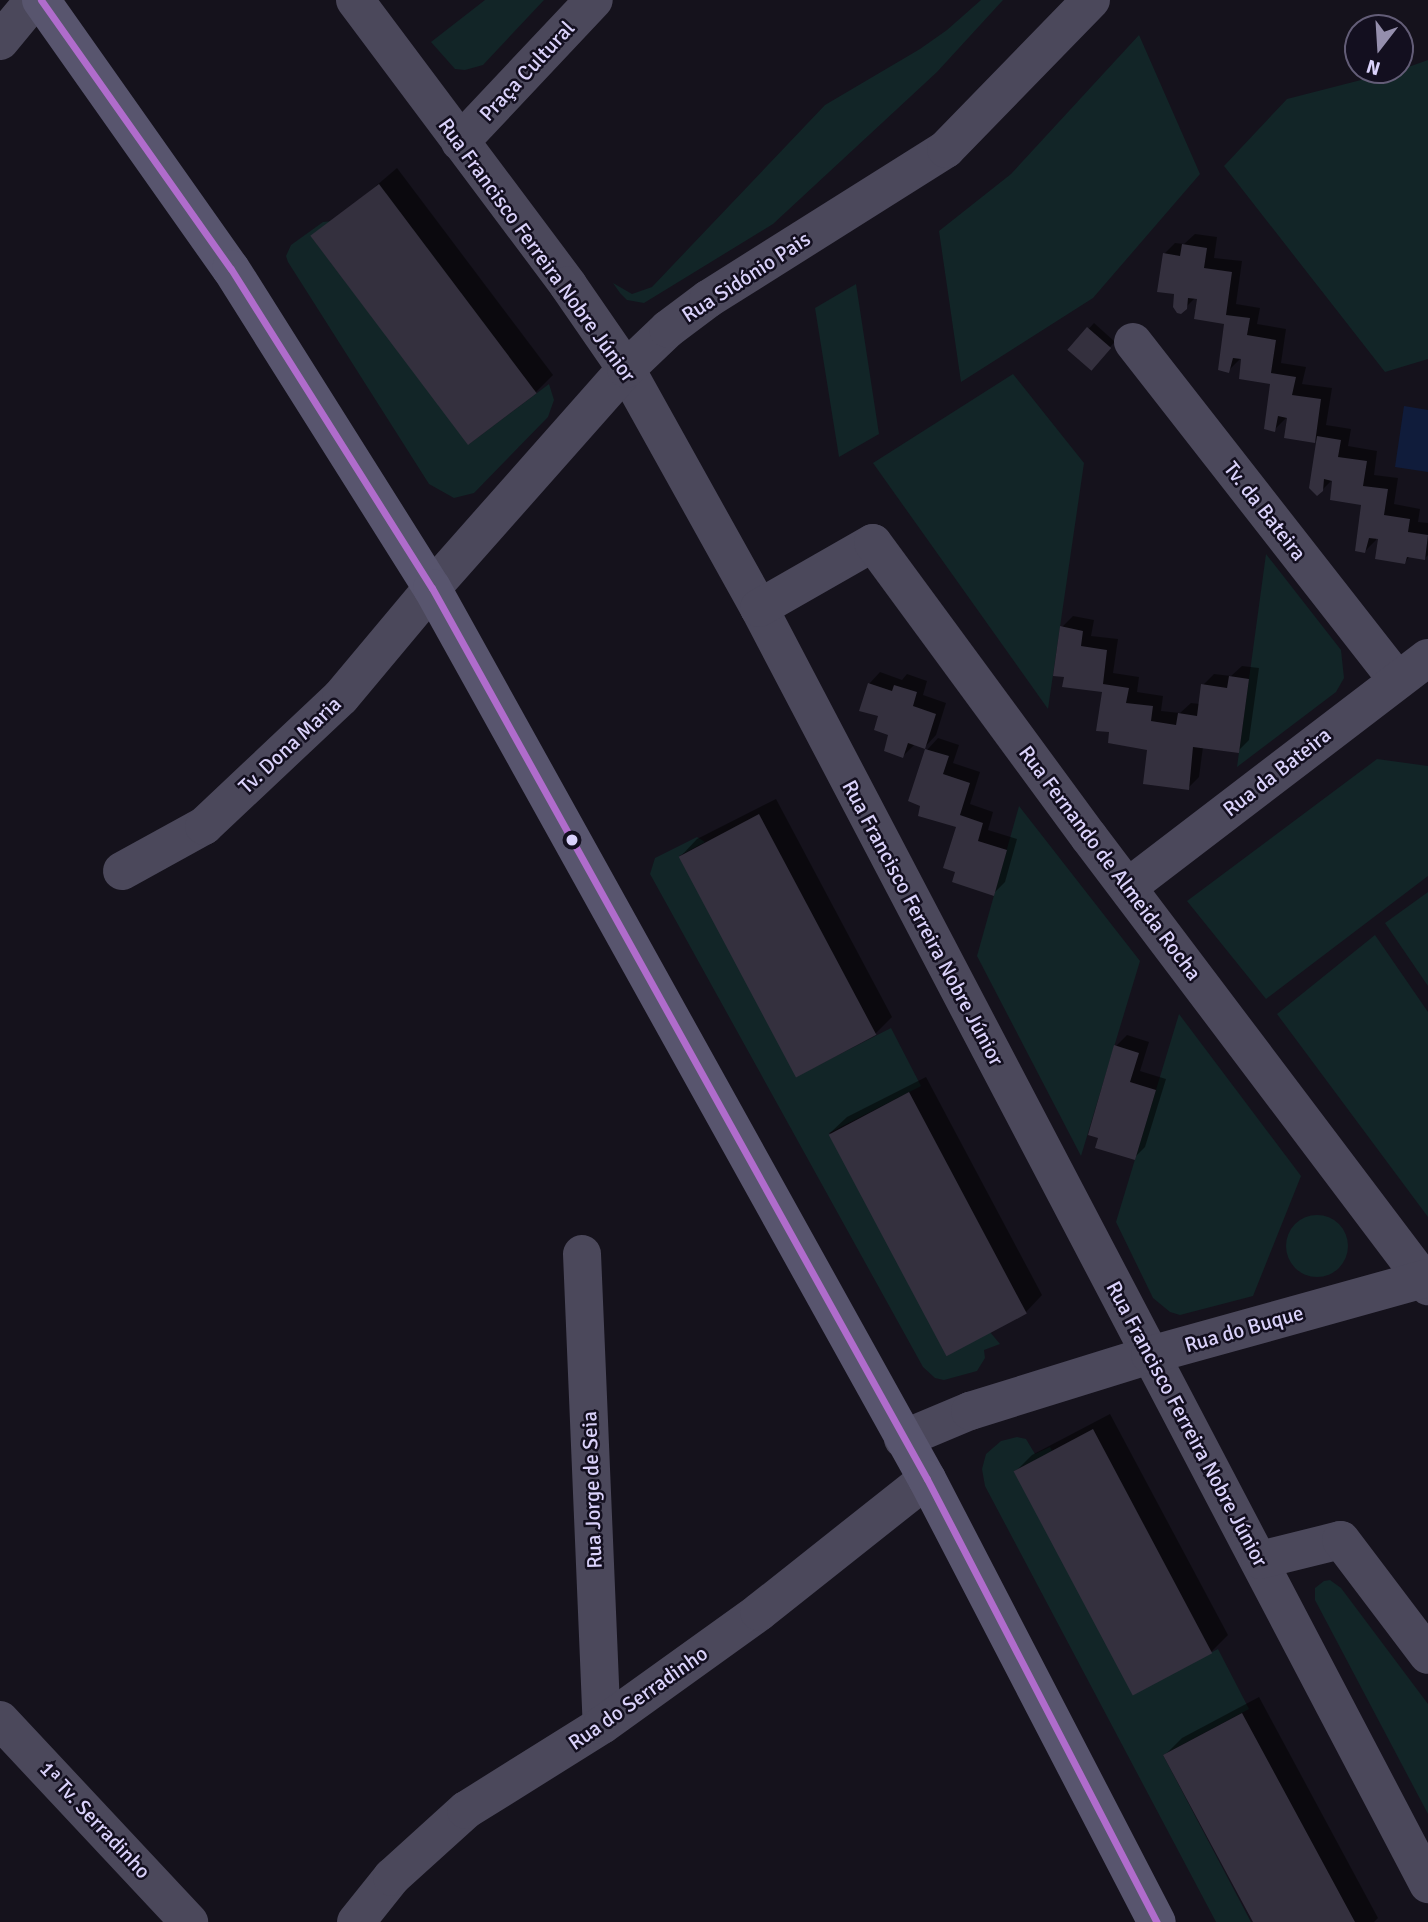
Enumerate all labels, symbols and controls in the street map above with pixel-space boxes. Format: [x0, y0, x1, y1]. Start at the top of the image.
north arrow [1344, 14, 1414, 84]
street label: Praça Cultural [474, 16, 580, 126]
text: N [1364, 54, 1383, 81]
street label: Rua Francisco Ferreira Nobre Júnior [433, 113, 641, 387]
street label: Rua Sidónio Pais [677, 226, 815, 328]
street label: Tv. da Bateira [1219, 456, 1311, 566]
street label: Tv. Dona Maria [234, 691, 346, 799]
street label: Rua da Bateira [1218, 722, 1336, 822]
street label: Rua Fernando de Almeida Rocha [1013, 741, 1207, 985]
street label: Rua Francisco Ferreira Nobre Júnior [837, 776, 1009, 1070]
unlabelled marker [565, 833, 579, 847]
street label: Rua Francisco Ferreira Nobre Júnior [1101, 1277, 1273, 1571]
street label: Rua do Buque [1181, 1300, 1307, 1358]
street label: Rua Jorge de Seia [577, 1411, 607, 1569]
street label: Rua do Serradinho [564, 1641, 712, 1755]
street label: 1ª Tv. Serradinho [34, 1756, 156, 1884]

